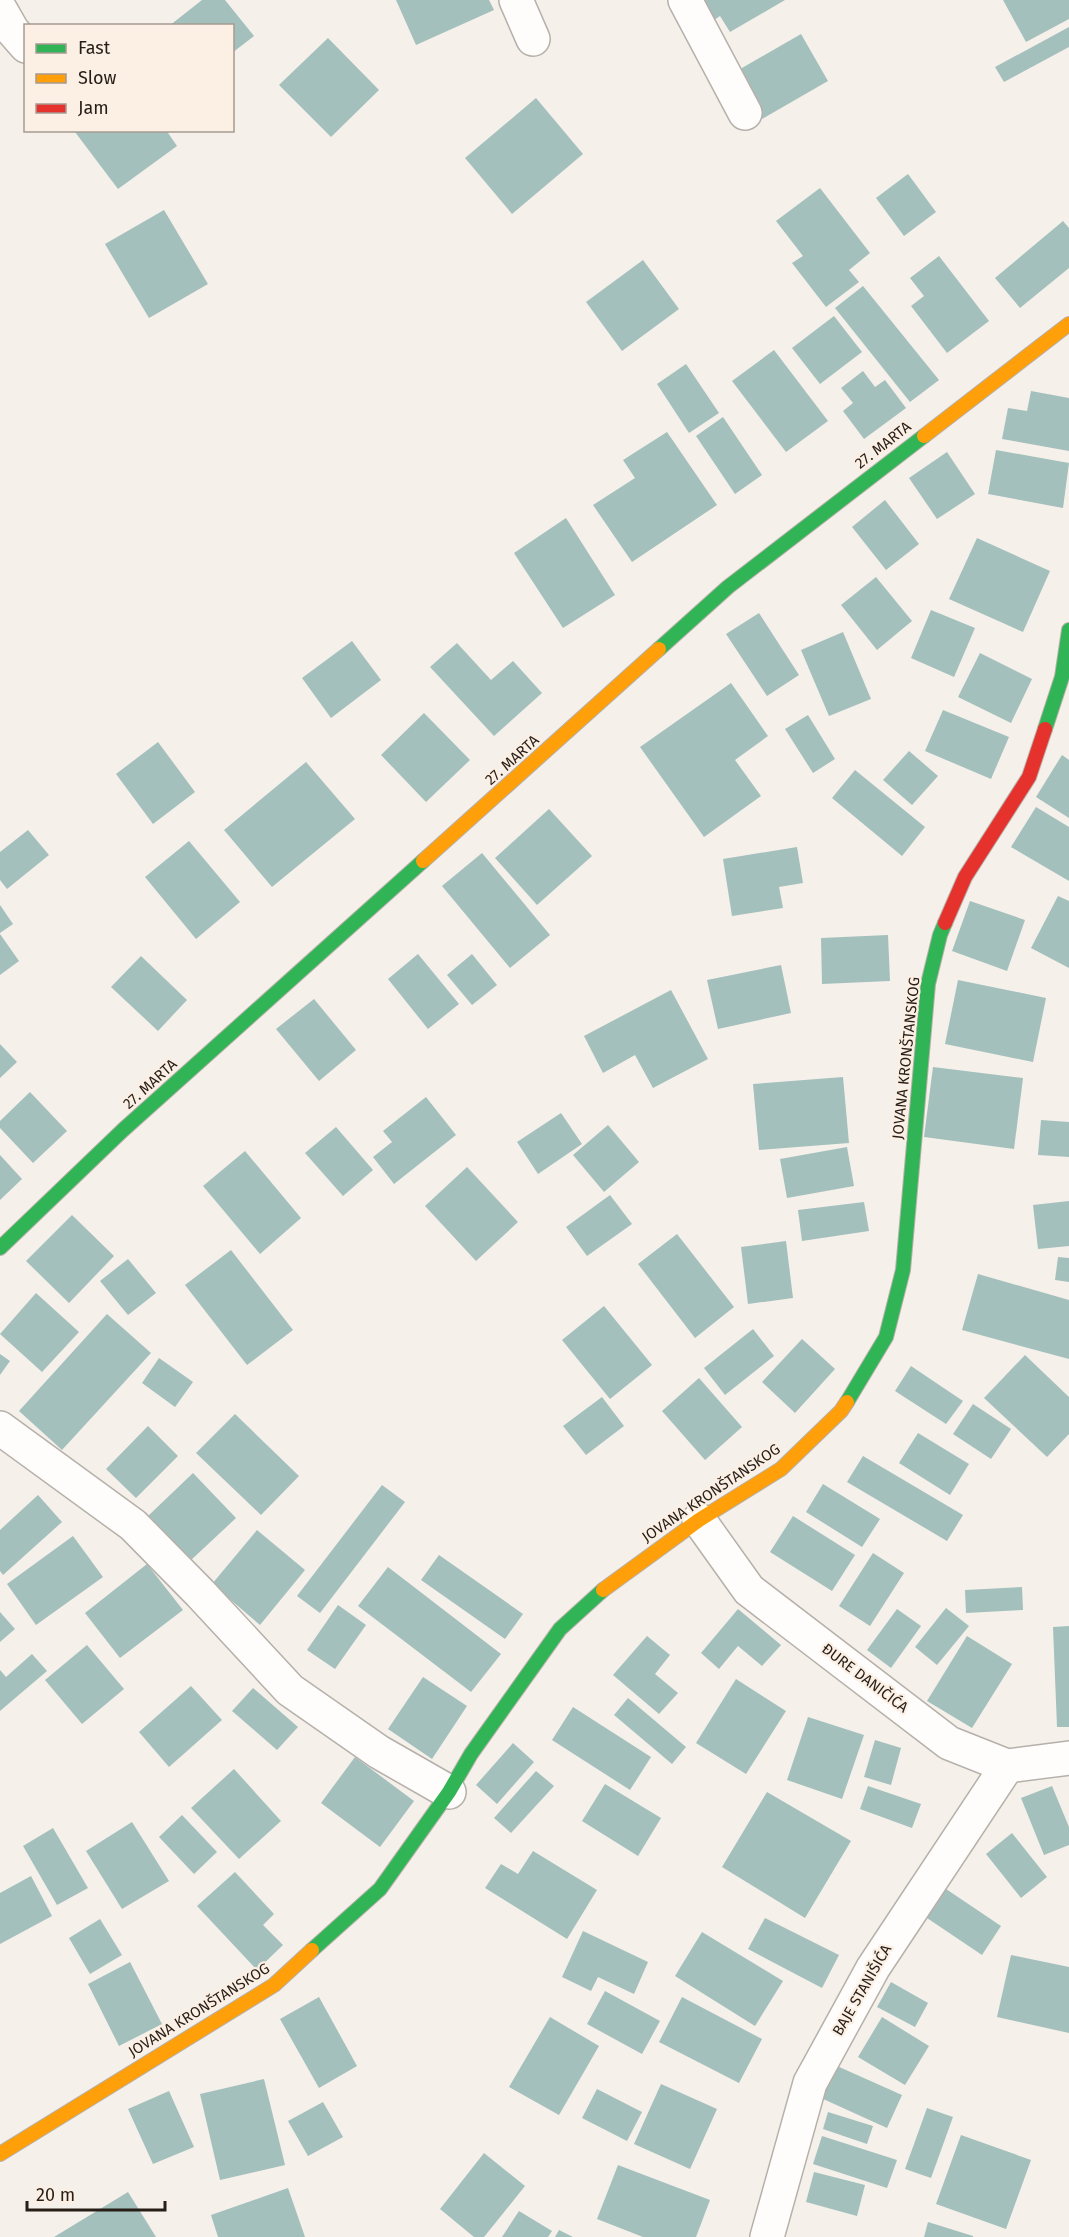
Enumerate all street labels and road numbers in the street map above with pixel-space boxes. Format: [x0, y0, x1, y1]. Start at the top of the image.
street label: 27. MARTA [851, 417, 915, 472]
street label: 27. MARTA [481, 731, 543, 789]
street label: JOVANA KRONŠTANSKOG [889, 976, 923, 1140]
street label: 27. MARTA [119, 1055, 181, 1113]
street label: JOVANA KRONŠTANSKOG [638, 1440, 784, 1546]
street label: ĐURE DANIČIĆA [818, 1640, 912, 1717]
street label: BAJE STANIŠIĆA [829, 1941, 895, 2039]
street label: JOVANA KRONŠTANSKOG [125, 1959, 273, 2061]

